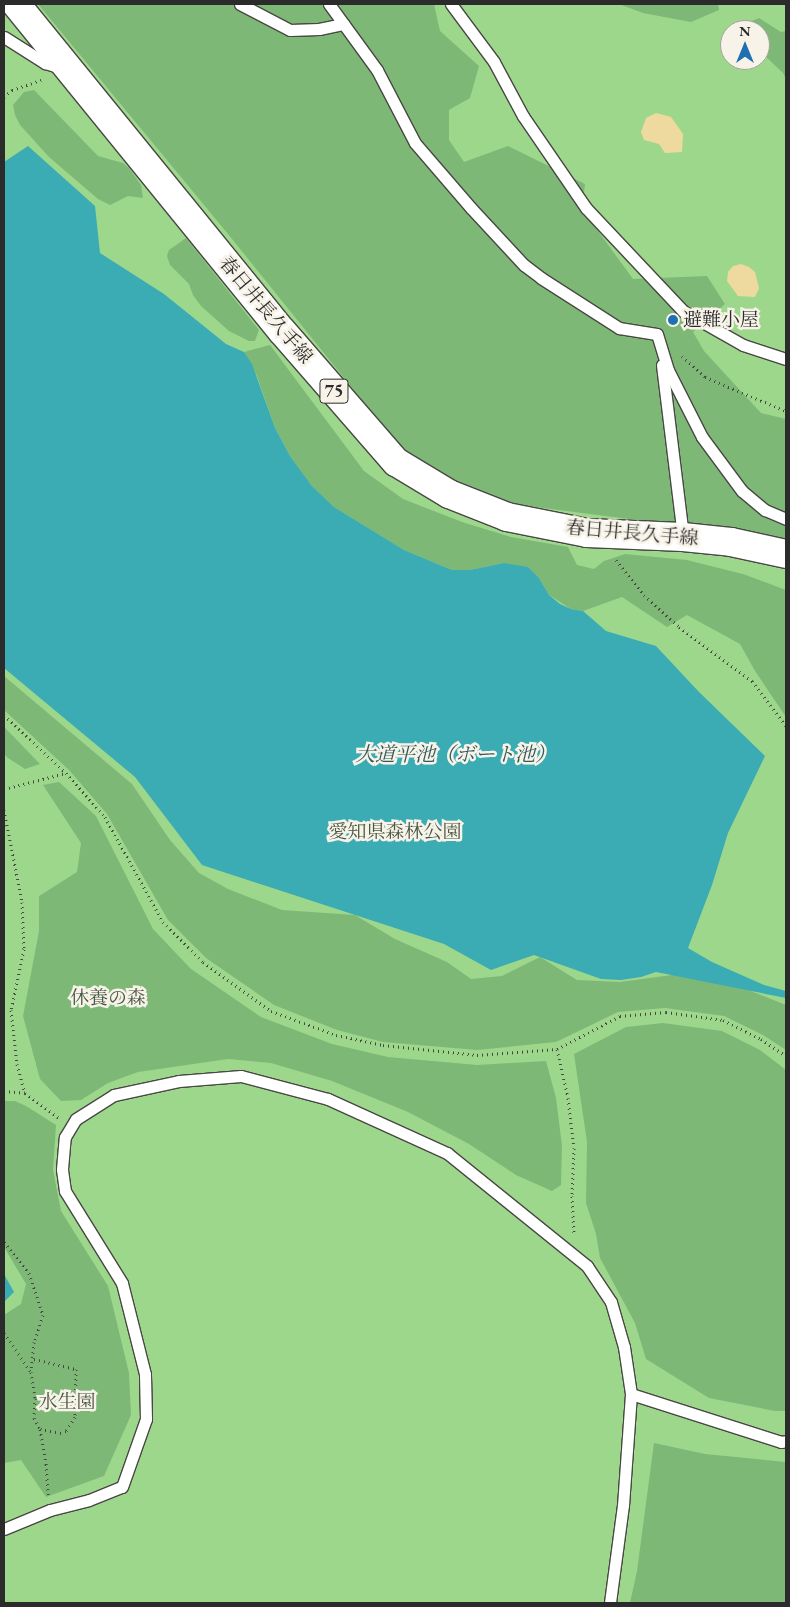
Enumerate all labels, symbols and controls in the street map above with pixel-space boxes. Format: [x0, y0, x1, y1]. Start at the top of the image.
north arrow [720, 20, 770, 70]
text: N [739, 22, 751, 40]
street label: 春日井長久手線 [215, 252, 317, 368]
place label: 避難小屋 [683, 309, 759, 331]
marker: 避難小屋 [667, 314, 679, 326]
road number: 75 [319, 376, 349, 406]
street label: 春日井長久手線 [565, 516, 699, 550]
water label: 大道平池（ボート池） [355, 742, 555, 766]
park label: 愛知県森林公園 [329, 821, 461, 843]
park label: 休養の森 [70, 987, 146, 1009]
park label: 水生園 [39, 1391, 95, 1413]

